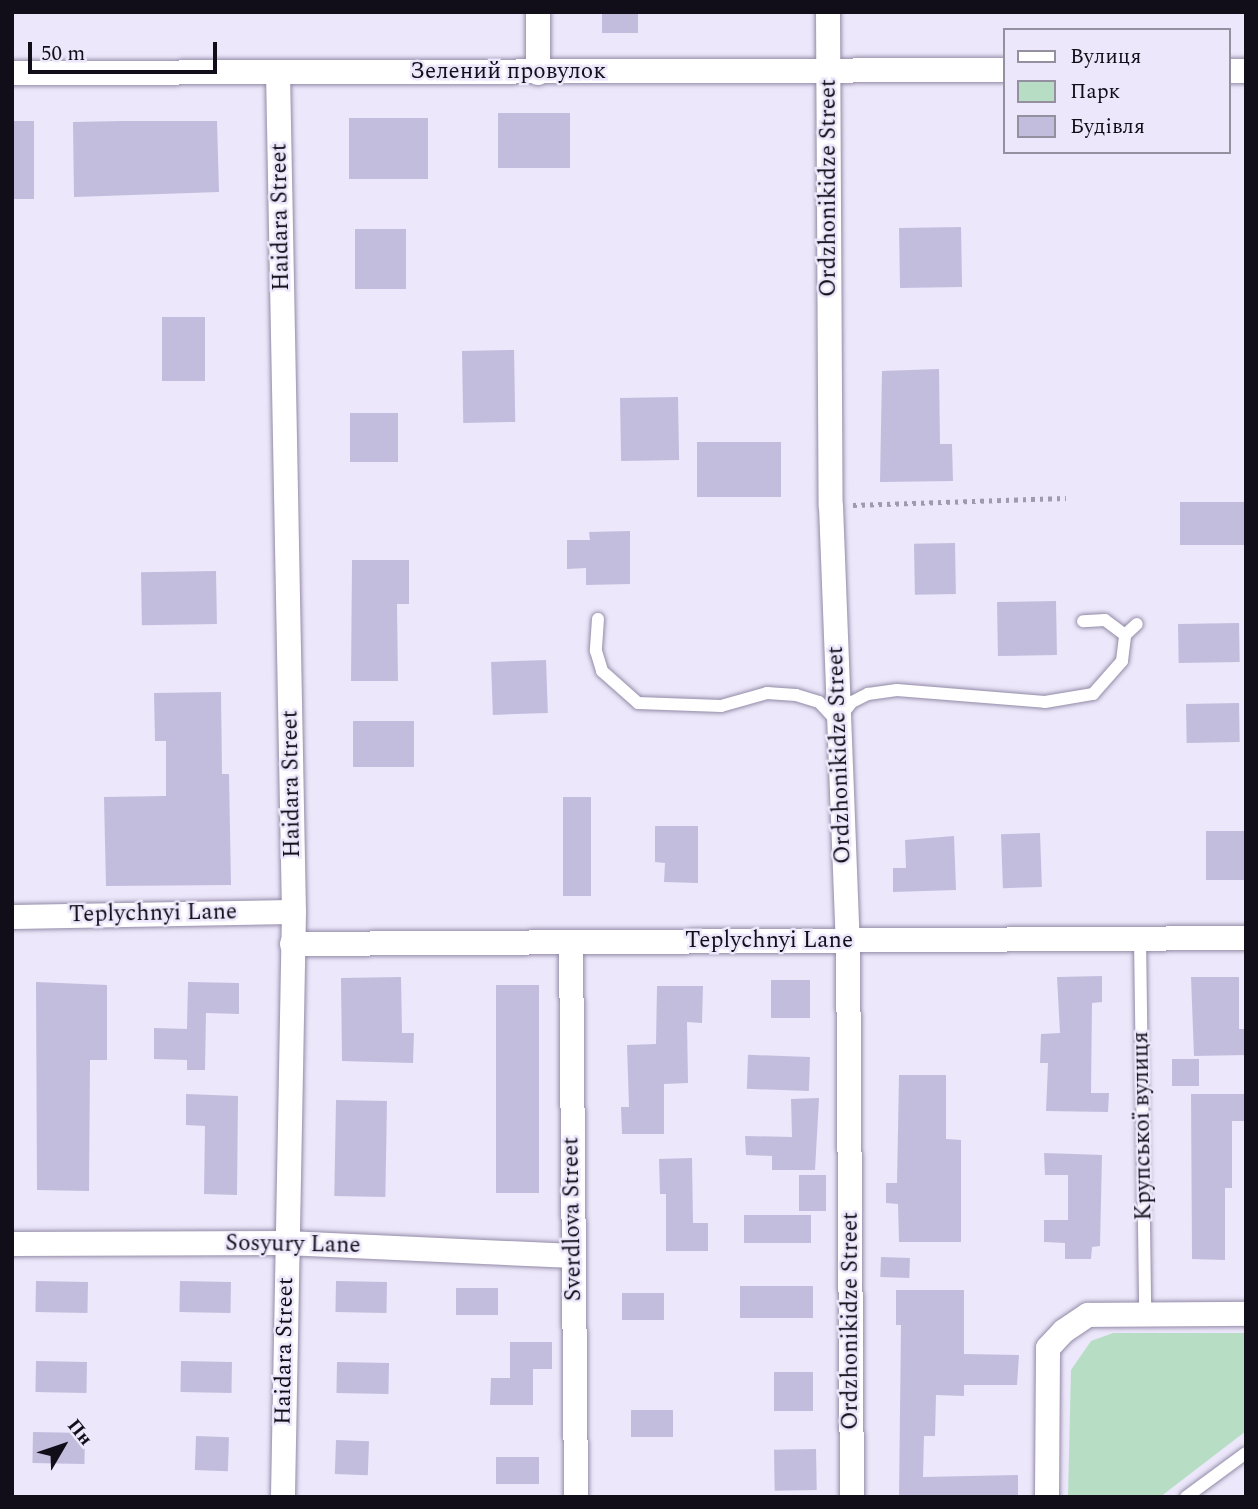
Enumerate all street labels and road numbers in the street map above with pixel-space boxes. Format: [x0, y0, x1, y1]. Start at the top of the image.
street label: Зелений провулок [410, 58, 606, 86]
street label: Ordzhonikidze Street [815, 79, 843, 297]
street label: Haidara Street [266, 143, 296, 291]
street label: Ordzhonikidze Street [822, 645, 858, 865]
street label: Haidara Street [277, 710, 307, 858]
street label: Teplychnyi Lane [69, 899, 237, 929]
street label: Teplychnyi Lane [685, 927, 853, 955]
street label: Крупської вулиця [1128, 1031, 1158, 1221]
street label: Sverdlova Street [558, 1137, 588, 1301]
street label: Ordzhonikidze Street [837, 1212, 865, 1430]
street label: Sosyury Lane [225, 1230, 361, 1260]
street label: Haidara Street [270, 1277, 300, 1425]

